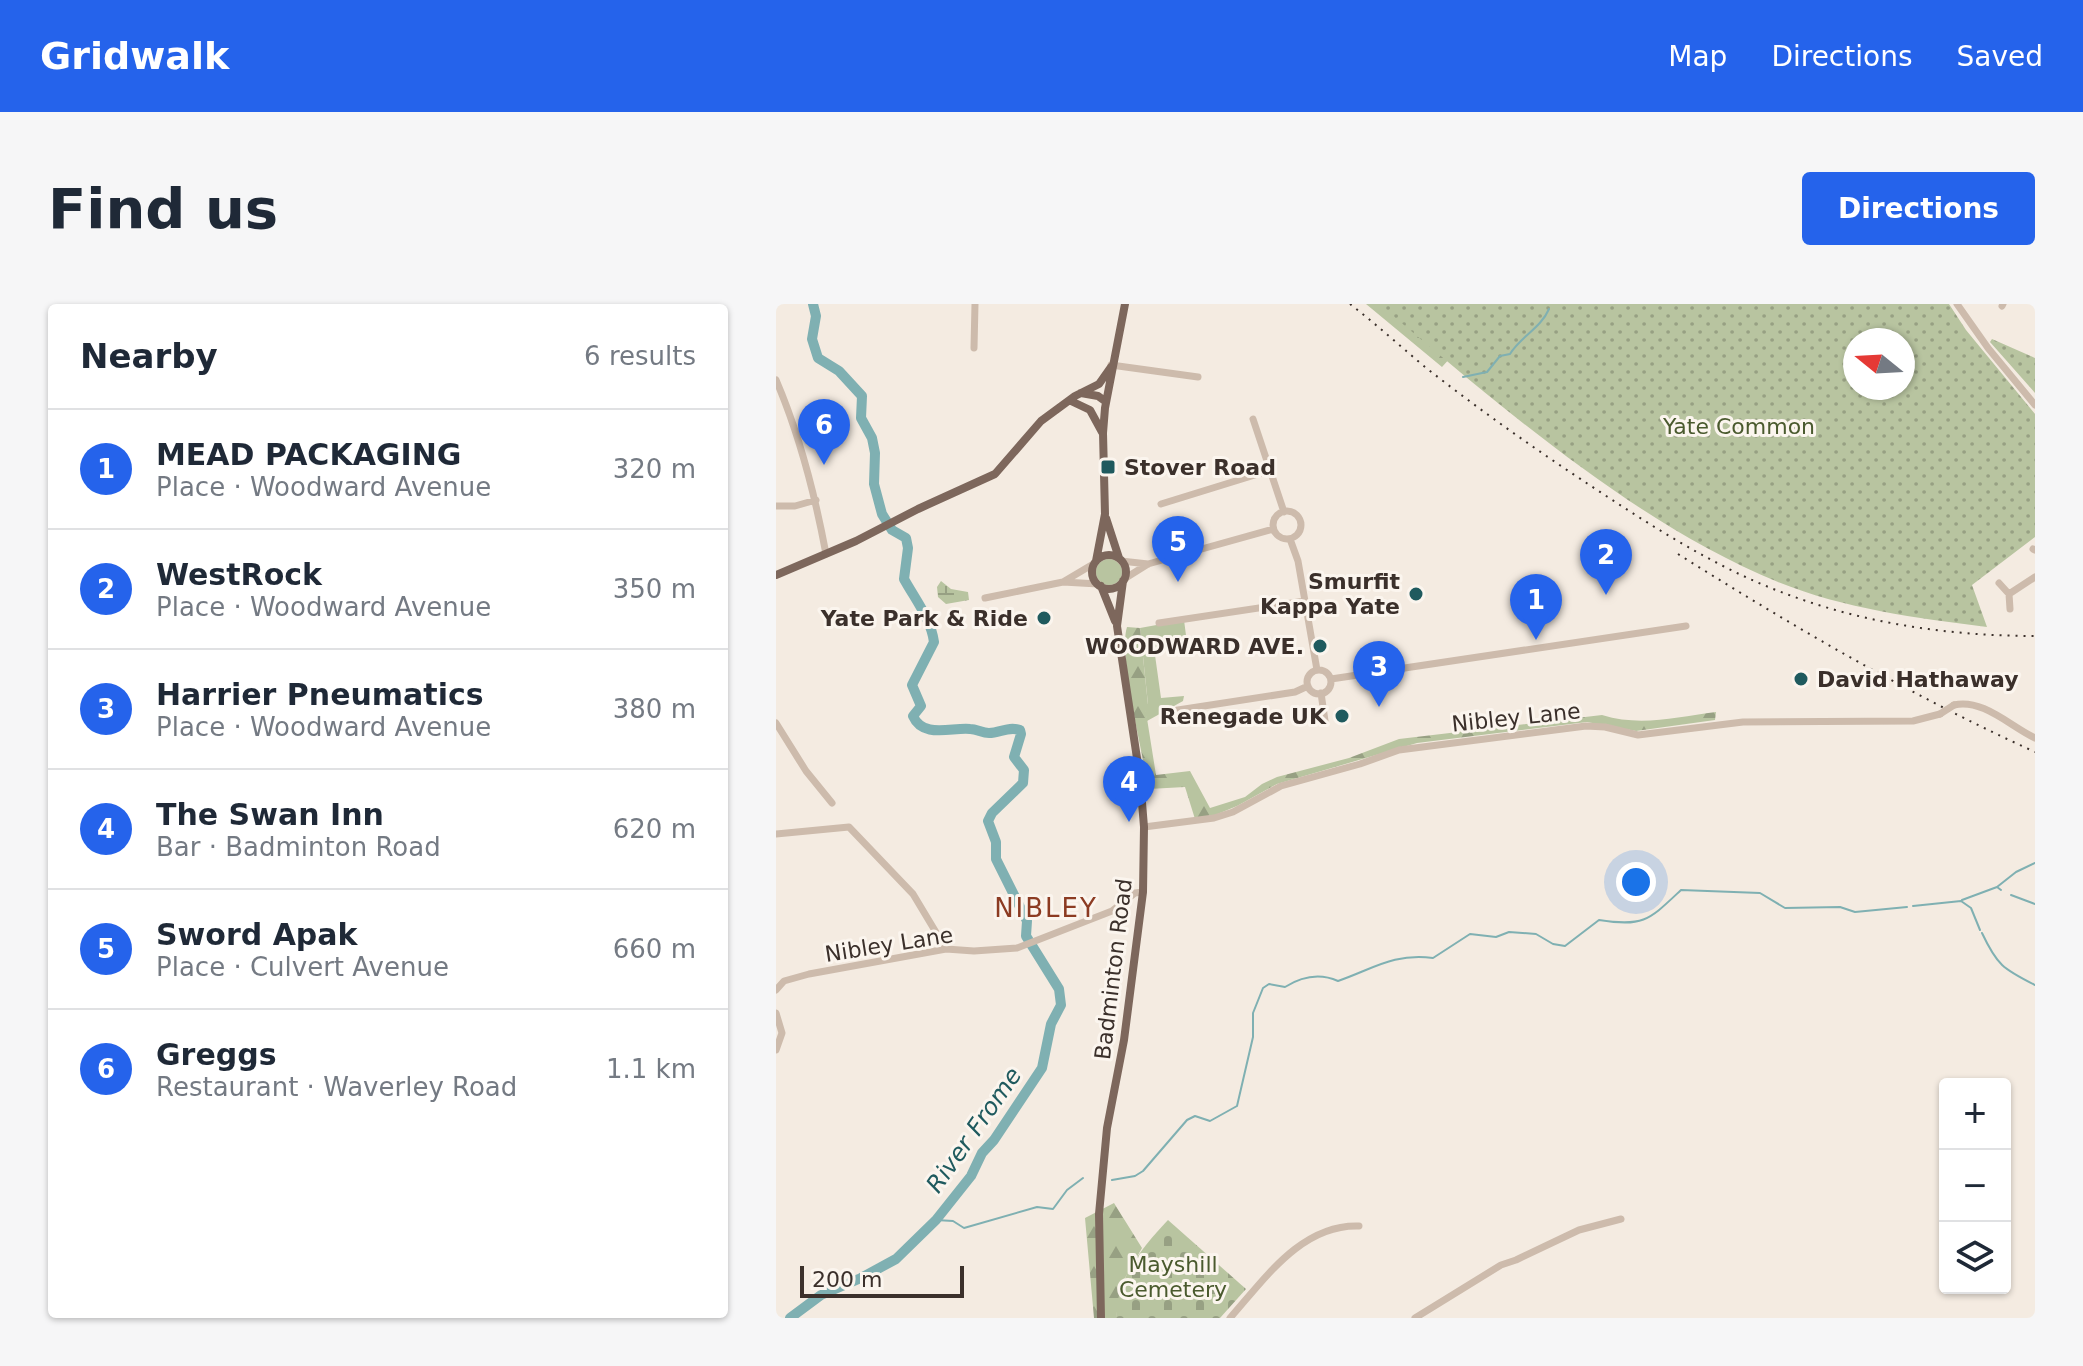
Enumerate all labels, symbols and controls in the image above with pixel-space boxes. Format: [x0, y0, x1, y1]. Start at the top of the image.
text: Gridwalk [40, 34, 229, 78]
text: Map [1668, 40, 1727, 73]
text: Directions [1771, 40, 1912, 73]
text: Saved [1956, 40, 2043, 73]
button: Directions [1802, 172, 2035, 245]
text: Find us [48, 176, 278, 241]
north arrow [1843, 328, 1915, 400]
text: Nearby [80, 336, 218, 376]
text: 6 results [584, 341, 696, 371]
pin: 6 [798, 399, 850, 465]
park label: Yate Common [1662, 414, 1815, 439]
text: MEAD PACKAGING [156, 437, 461, 472]
text: 1 [97, 454, 115, 484]
text: 320 m [613, 454, 696, 484]
place label: Stover Road [1124, 455, 1276, 480]
marker: Stover Road [1099, 458, 1117, 476]
text: Place · Woodward Avenue [156, 472, 491, 502]
pin: 5 [1152, 516, 1204, 582]
pin: 2 [1580, 529, 1632, 595]
text: WestRock [156, 557, 322, 592]
place label: Smurfit Kappa Yate [1260, 569, 1400, 619]
text: 2 [97, 574, 115, 604]
text: 350 m [613, 574, 696, 604]
pin: 1 [1510, 574, 1562, 640]
marker: Smurfit Kappa Yate [1407, 585, 1425, 603]
text: Place · Woodward Avenue [156, 592, 491, 622]
place label: Yate Park & Ride [820, 606, 1028, 631]
marker: Yate Park & Ride [1035, 609, 1053, 627]
place label: WOODWARD AVE. [1085, 634, 1304, 659]
marker: WOODWARD AVE. [1311, 637, 1329, 655]
pin: 3 [1353, 641, 1405, 707]
place label: David Hathaway [1817, 667, 2019, 692]
marker: David Hathaway [1792, 670, 1810, 688]
text: Harrier Pneumatics [156, 677, 484, 712]
text: 3 [97, 694, 115, 724]
text: 380 m [613, 694, 696, 724]
street label: Nibley Lane [1450, 698, 1582, 737]
place label: Renegade UK [1160, 704, 1327, 729]
marker: Renegade UK [1333, 707, 1351, 725]
text: Place · Woodward Avenue [156, 712, 491, 742]
pin: 4 [1103, 756, 1155, 822]
text: The Swan Inn [156, 797, 384, 832]
text: 4 [97, 814, 115, 844]
text: 620 m [613, 814, 696, 844]
text: Bar · Badminton Road [156, 832, 441, 862]
your location [1616, 862, 1656, 902]
street label: Badminton Road [1090, 877, 1137, 1061]
district label: NIBLEY [994, 893, 1098, 923]
text: Sword Apak [156, 917, 358, 952]
street label: Nibley Lane [823, 922, 955, 967]
text: 5 [97, 934, 115, 964]
text: 660 m [613, 934, 696, 964]
text: Place · Culvert Avenue [156, 952, 449, 982]
text: Greggs [156, 1037, 277, 1072]
text: 6 [97, 1054, 115, 1084]
text: 1.1 km [606, 1054, 696, 1084]
water label: River Frome [921, 1062, 1027, 1198]
text: Restaurant · Waverley Road [156, 1072, 517, 1102]
map controls [1939, 1078, 2011, 1294]
button: + [1939, 1078, 2011, 1150]
button: − [1939, 1150, 2011, 1222]
button: layers [1939, 1222, 2011, 1294]
park label: Mayshill Cemetery [1119, 1252, 1227, 1302]
scale bar [800, 1262, 964, 1298]
text: 200 m [812, 1267, 882, 1292]

